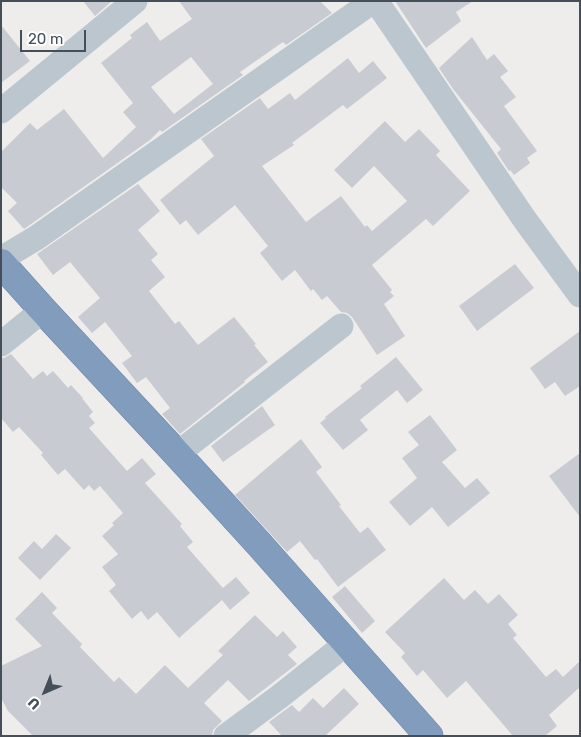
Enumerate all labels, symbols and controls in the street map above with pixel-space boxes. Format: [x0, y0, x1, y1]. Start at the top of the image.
scale bar [22, 20, 89, 52]
text: 20 m [28, 30, 63, 48]
north arrow [20, 667, 70, 717]
text: U [25, 694, 44, 713]

